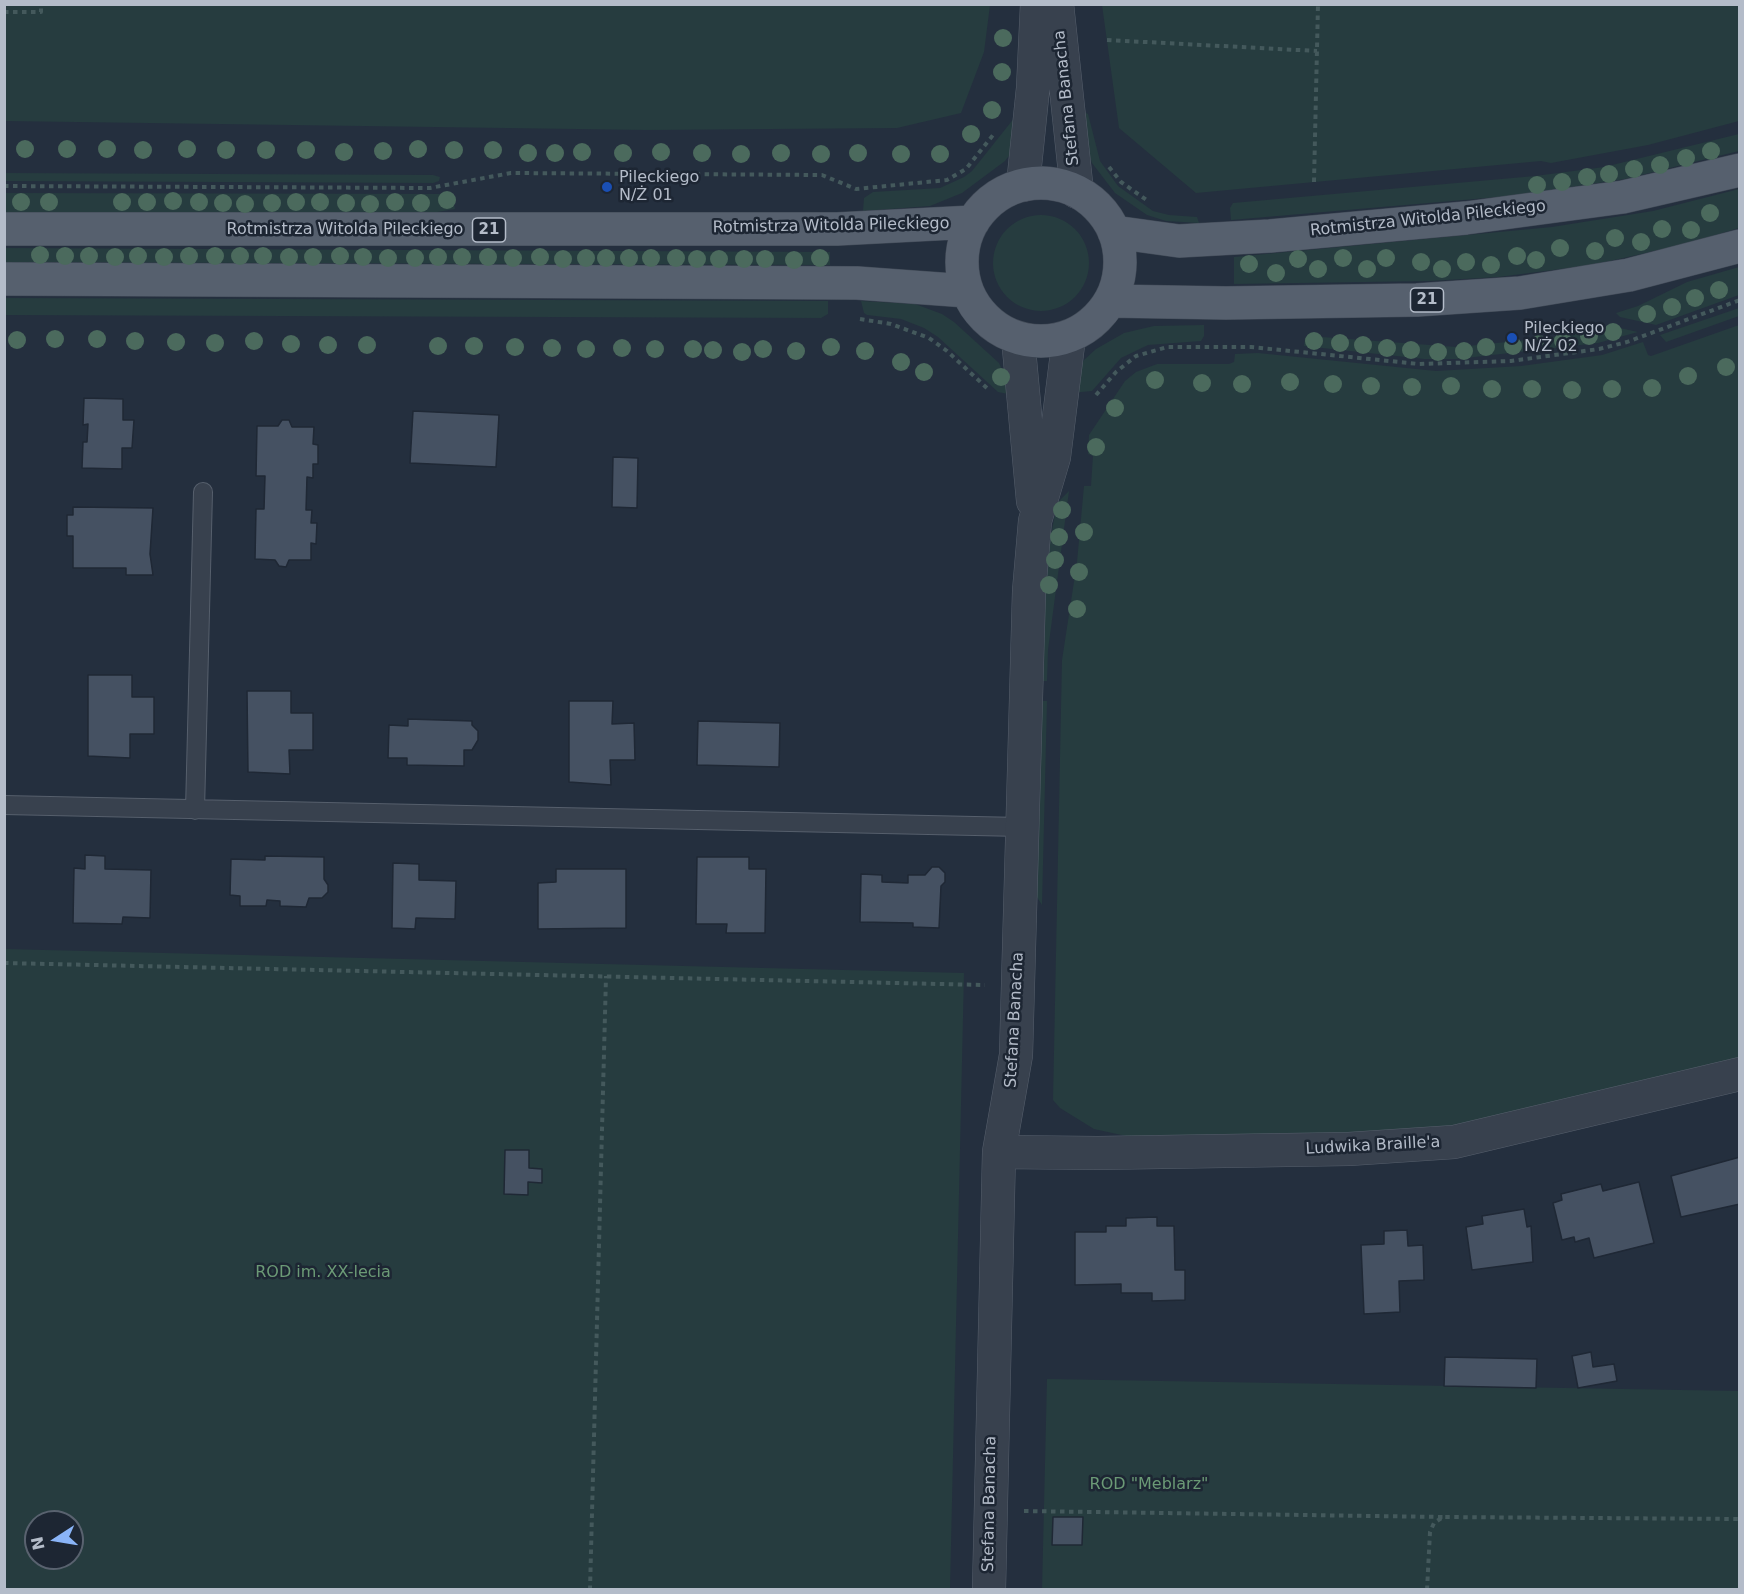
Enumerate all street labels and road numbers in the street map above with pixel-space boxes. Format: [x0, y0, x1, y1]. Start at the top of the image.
street label: Stefana Banacha [1050, 29, 1084, 167]
street label: Rotmistrza Witolda Pileckiego [1309, 197, 1547, 241]
street label: Rotmistrza Witolda Pileckiego [712, 214, 950, 238]
road number: 21 [472, 218, 506, 242]
street label: Rotmistrza Witolda Pileckiego [227, 220, 463, 240]
road number: 21 [1410, 288, 1444, 312]
street label: Stefana Banacha [1002, 951, 1028, 1089]
street label: Ludwika Braille'a [1305, 1133, 1441, 1159]
street label: Stefana Banacha [979, 1436, 1001, 1572]

